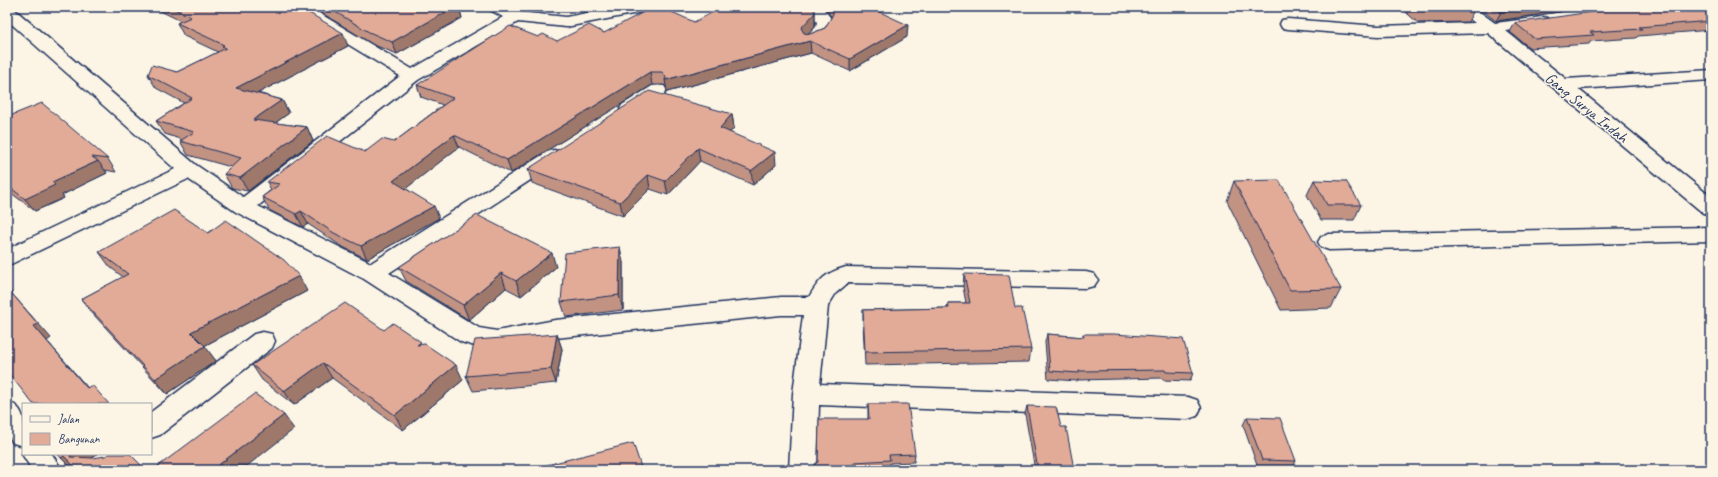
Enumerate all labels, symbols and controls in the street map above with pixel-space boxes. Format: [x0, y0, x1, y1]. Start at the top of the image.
street label: Gang Surya Indah [1541, 68, 1633, 148]
legend [22, 403, 152, 455]
text: Jalan [57, 411, 80, 427]
text: Bangunan [58, 431, 100, 447]

